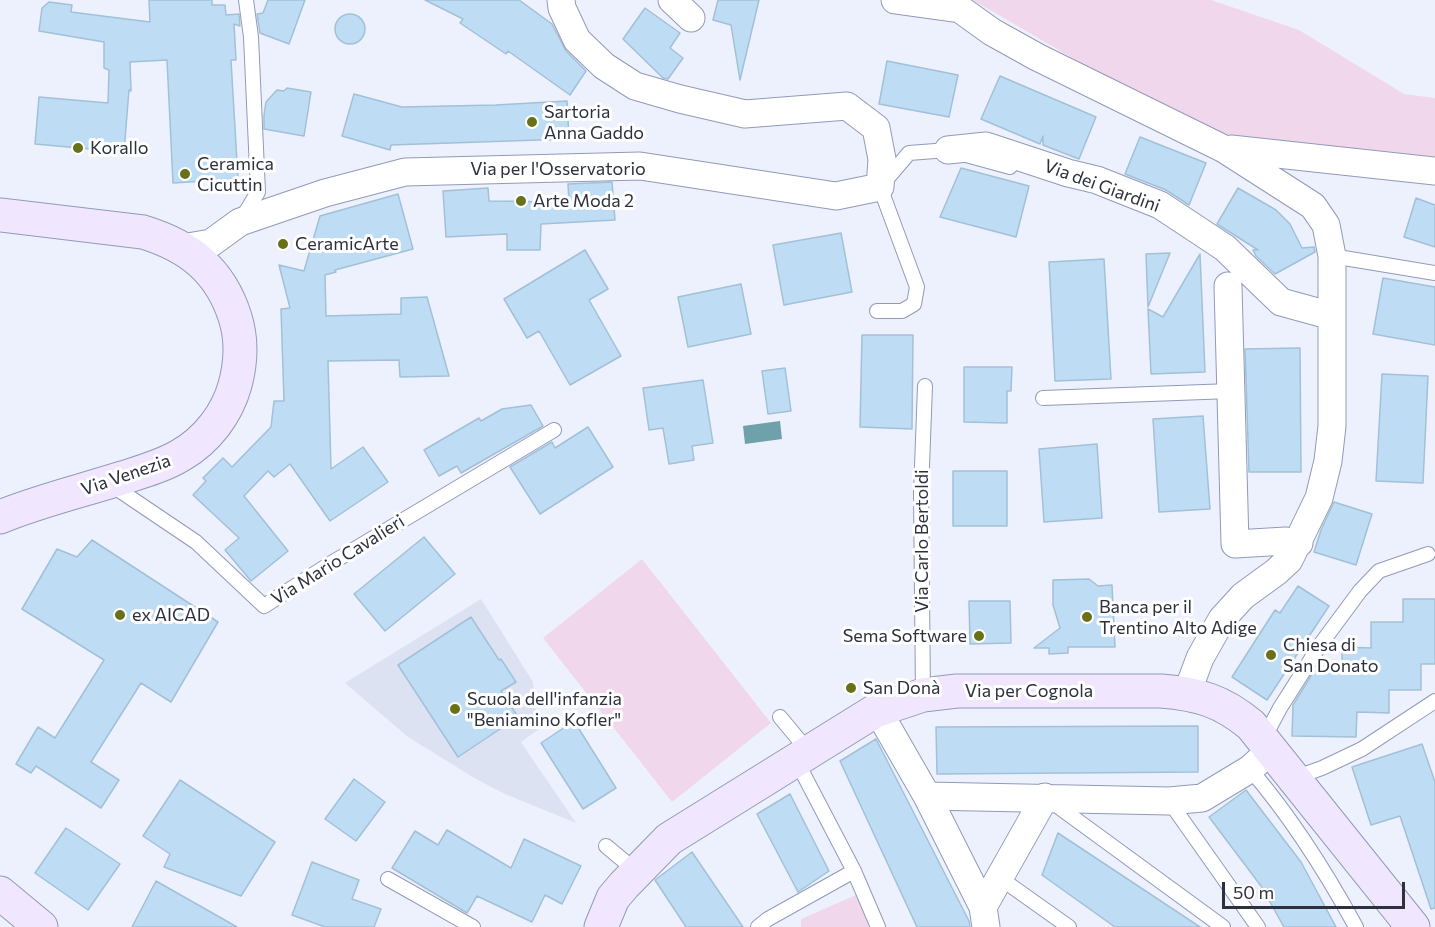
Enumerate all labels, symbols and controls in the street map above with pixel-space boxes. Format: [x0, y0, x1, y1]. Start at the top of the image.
place label: Sartoria Anna Gaddo [544, 101, 644, 144]
marker: Sartoria Anna Gaddo [525, 115, 539, 129]
place label: Korallo [90, 137, 149, 159]
marker: Korallo [71, 141, 85, 155]
place label: Ceramica Cicuttin [197, 153, 274, 195]
street label: Via dei Giardini [1041, 155, 1163, 217]
street label: Via per l'Osservatorio [470, 158, 646, 180]
marker: Ceramica Cicuttin [178, 167, 192, 181]
place label: Arte Moda 2 [533, 190, 634, 212]
marker: Arte Moda 2 [514, 194, 528, 208]
place label: CeramicArte [295, 233, 399, 255]
marker: CeramicArte [276, 237, 290, 251]
street label: Via Venezia [78, 450, 174, 500]
street label: Via Carlo Bertoldi [911, 469, 933, 613]
street label: Via Mario Cavalieri [267, 510, 409, 610]
place label: Banca per il Trentino Alto Adige [1099, 596, 1257, 638]
place label: ex AICAD [132, 604, 210, 626]
marker: ex AICAD [113, 608, 127, 622]
marker: Banca per il Trentino Alto Adige [1080, 610, 1094, 624]
place label: Sema Software [843, 625, 967, 647]
marker: Sema Software [972, 629, 986, 643]
place label: Chiesa di San Donato [1283, 634, 1378, 676]
marker: Chiesa di San Donato [1264, 648, 1278, 662]
place label: San Donà [863, 677, 940, 699]
street label: Via per Cognola [965, 680, 1093, 702]
marker: San Donà [844, 681, 858, 695]
place label: Scuola dell'infanzia "Beniamino Kofler" [467, 688, 622, 730]
marker: Scuola dell'infanzia "Beniamino Kofler" [448, 702, 462, 716]
scale bar [1225, 870, 1408, 908]
text: 50 m [1233, 881, 1274, 903]

